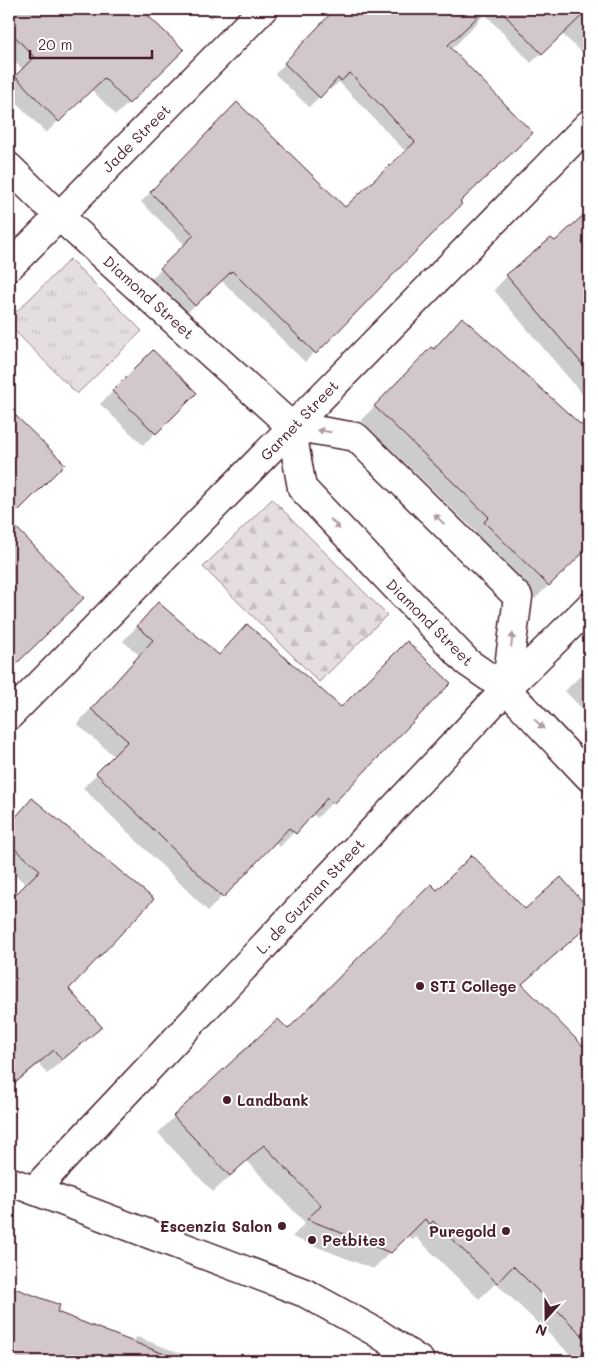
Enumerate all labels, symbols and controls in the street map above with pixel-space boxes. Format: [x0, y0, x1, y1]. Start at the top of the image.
scale bar [30, 28, 152, 60]
text: 20 m [38, 34, 72, 54]
street label: Jade Street [97, 99, 175, 177]
street label: Diamond Street [99, 251, 199, 343]
street label: Garnet Street [255, 375, 343, 465]
one-way arrow [315, 427, 331, 435]
one-way arrow [433, 513, 445, 525]
one-way arrow [329, 517, 341, 529]
street label: Diamond Street [382, 574, 478, 670]
one-way arrow [508, 632, 516, 648]
one-way arrow [533, 718, 545, 730]
street label: L. de Guzman Street [251, 834, 369, 958]
place label: STI College [430, 976, 517, 996]
marker: STI College [414, 980, 426, 992]
place label: Landbank [237, 1090, 308, 1110]
marker: Landbank [221, 1094, 233, 1106]
place label: Escenzia Salon [160, 1216, 272, 1236]
marker: Escenzia Salon [276, 1220, 288, 1232]
place label: Puregold [429, 1221, 497, 1241]
marker: Puregold [500, 1225, 512, 1237]
place label: Petbites [322, 1230, 386, 1250]
marker: Petbites [306, 1234, 318, 1246]
north arrow [520, 1292, 570, 1342]
text: N [533, 1320, 550, 1341]

